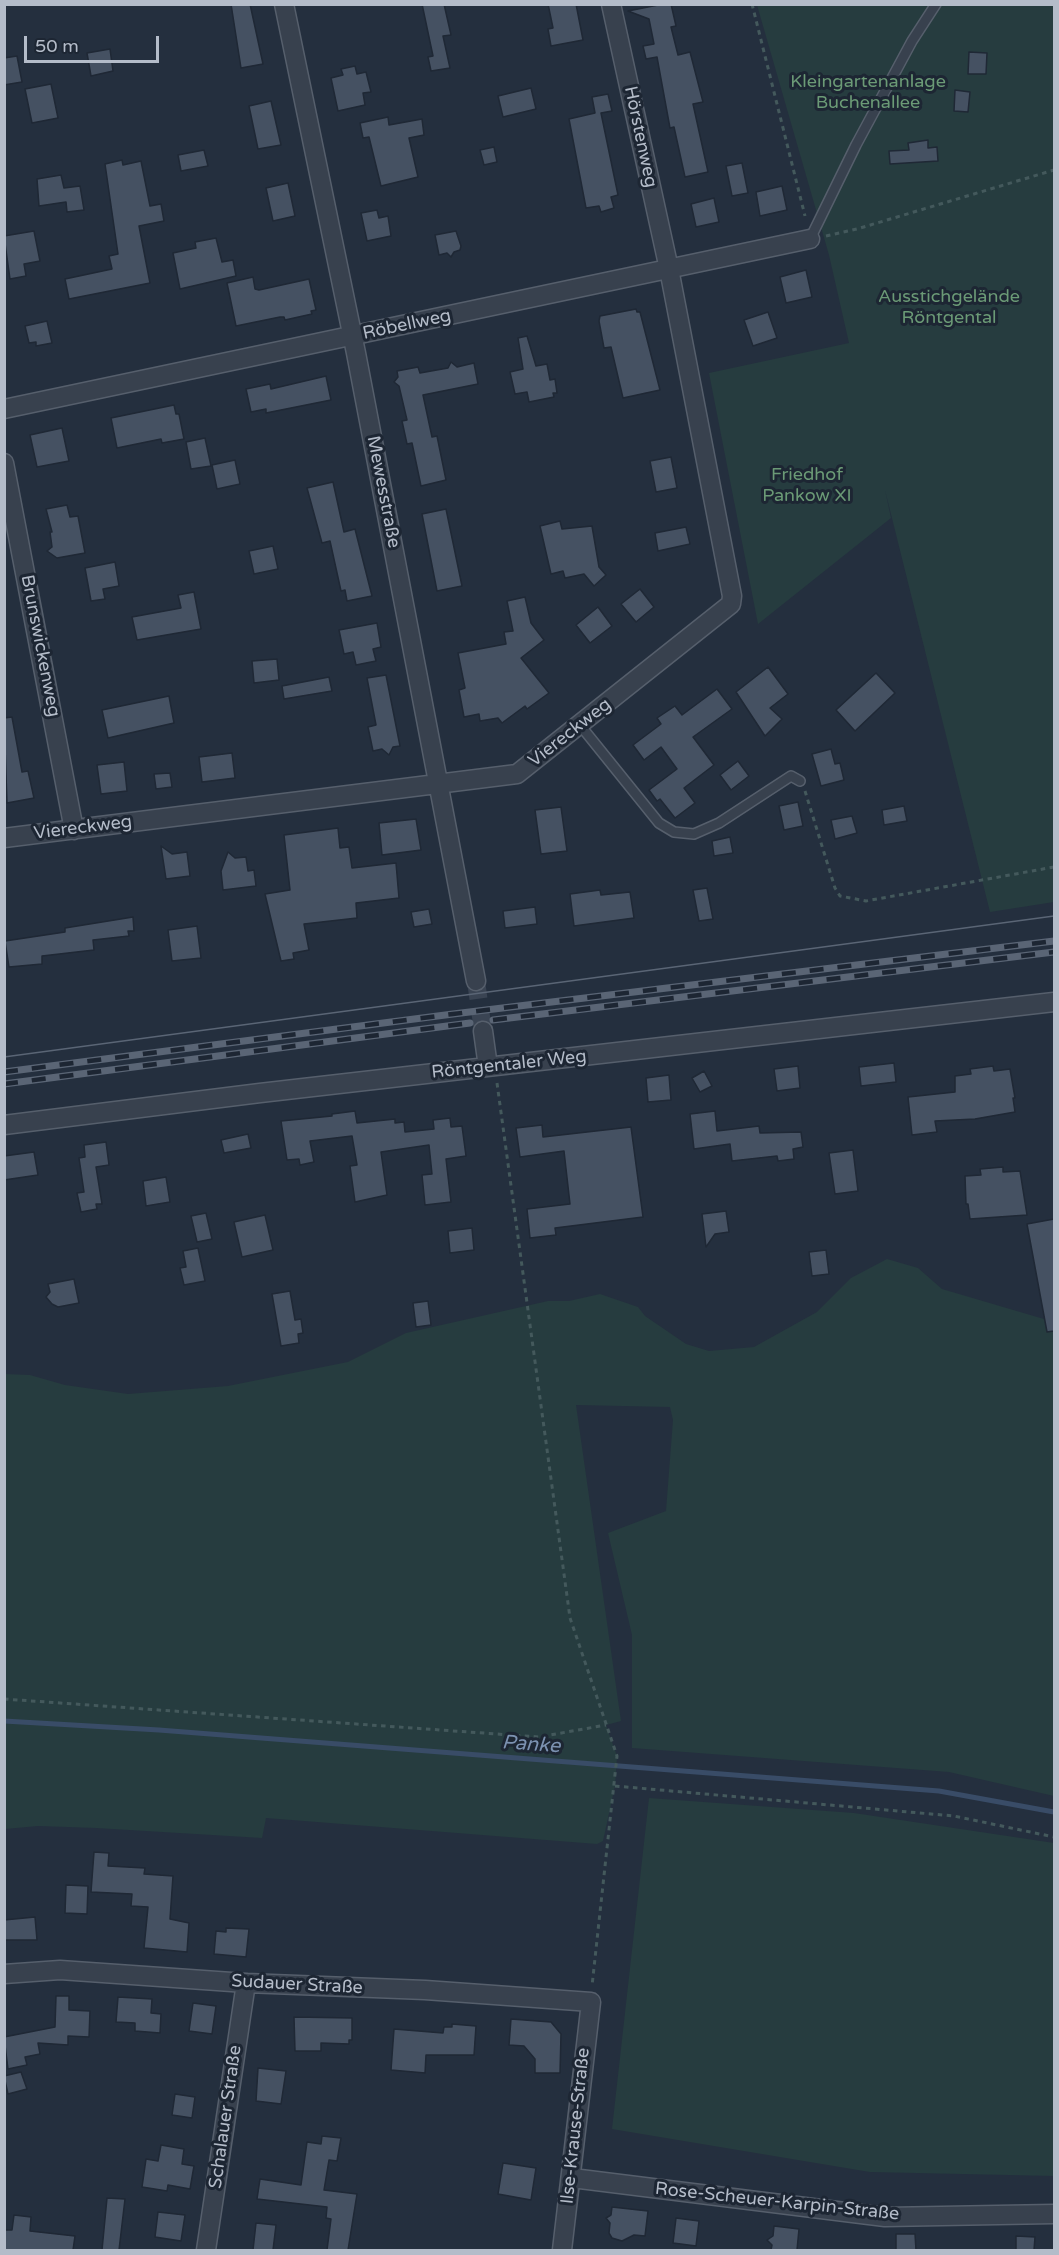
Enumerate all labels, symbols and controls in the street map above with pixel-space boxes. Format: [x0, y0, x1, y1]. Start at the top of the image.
scale bar [27, 24, 162, 62]
text: 50 m [35, 35, 79, 57]
park label: Kleingartenanlage Buchenallee [790, 71, 946, 113]
street label: Hörstenweg [619, 84, 661, 190]
park label: Ausstichgelände Röntgental [878, 286, 1020, 328]
street label: Röbellweg [361, 305, 453, 345]
street label: Mewesstraße [362, 434, 404, 550]
park label: Friedhof Pankow XI [762, 464, 852, 506]
street label: Brunswickenweg [16, 573, 64, 719]
street label: Viereckweg [524, 694, 616, 772]
street label: Viereckweg [33, 811, 133, 845]
street label: Röntgentaler Weg [430, 1046, 588, 1084]
water label: Panke [501, 1731, 561, 1759]
street label: Sudauer Straße [231, 1971, 363, 1999]
street label: Schalauer Straße [205, 2044, 247, 2190]
street label: Ilse-Krause-Straße [557, 2047, 595, 2205]
street label: Rose-Scheuer-Karpin-Straße [654, 2178, 900, 2226]

